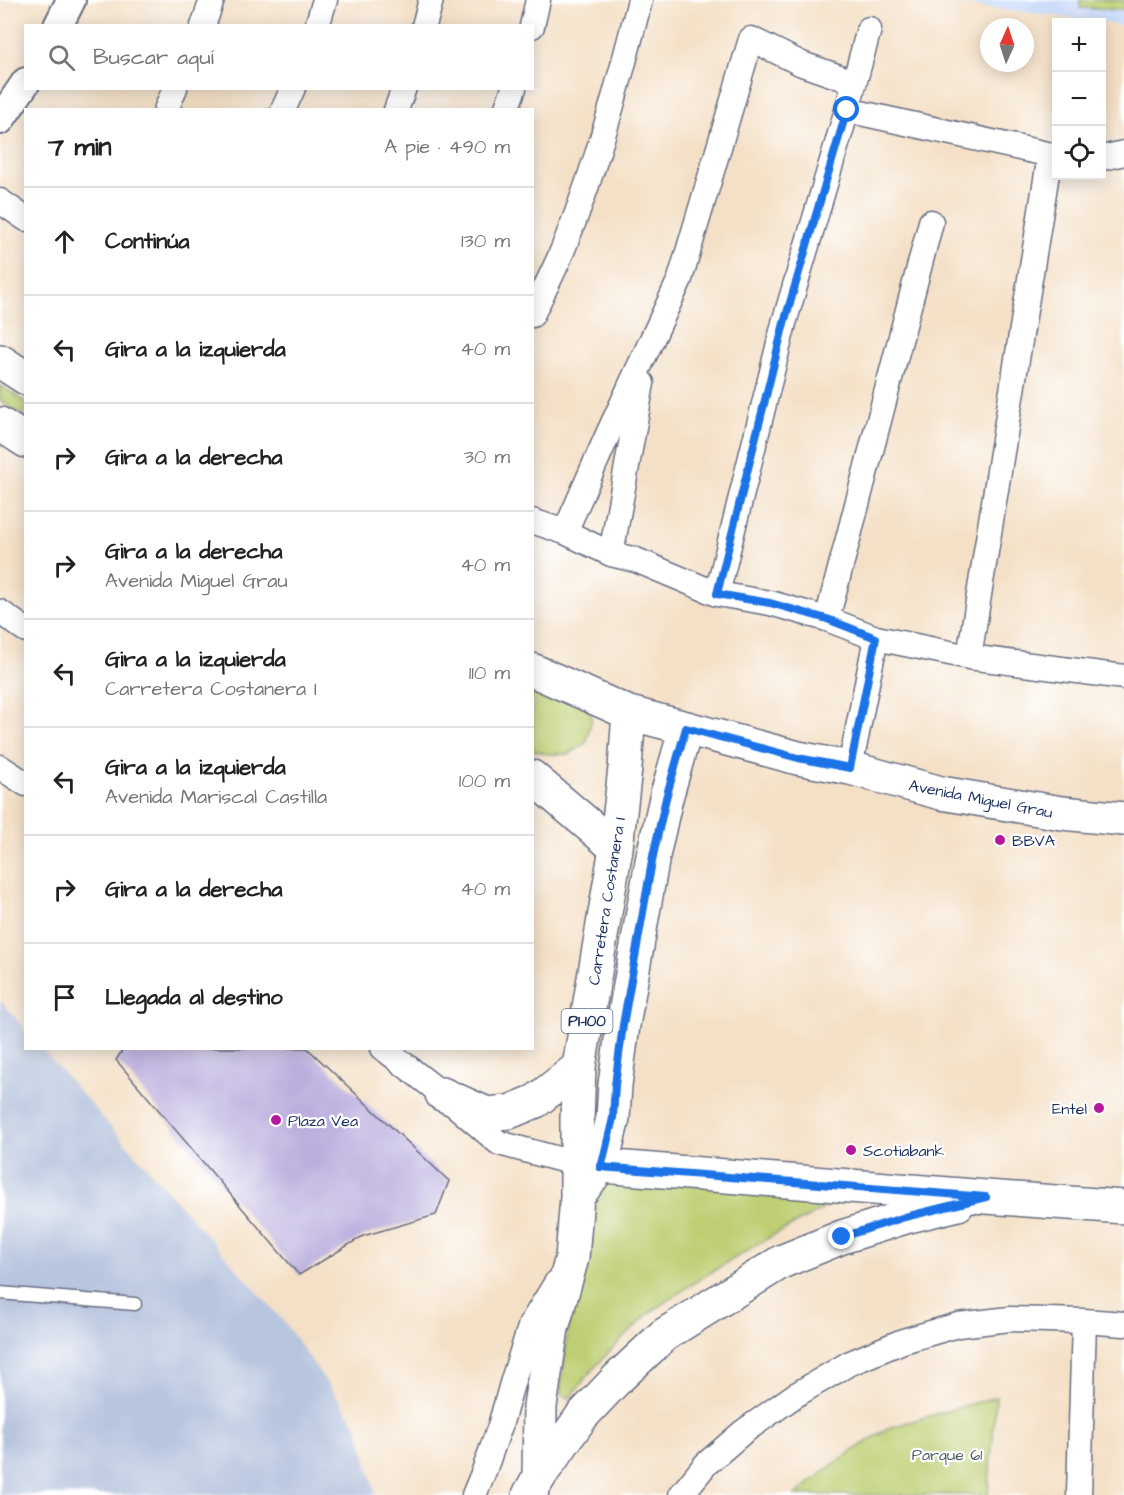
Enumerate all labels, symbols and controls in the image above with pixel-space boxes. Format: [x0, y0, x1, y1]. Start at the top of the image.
north arrow [980, 18, 1034, 72]
map controls [1052, 18, 1106, 180]
button: + [1052, 18, 1106, 72]
search box [24, 24, 534, 90]
icon: search [45, 41, 78, 74]
text: Buscar aquí [93, 42, 214, 73]
button: − [1052, 72, 1106, 126]
route start [833, 96, 859, 122]
button: locate [1052, 126, 1106, 180]
text: 7 min [48, 129, 112, 165]
text: A pie · 490 m [384, 133, 510, 161]
icon: ahead [48, 225, 81, 258]
text: Continúa [105, 226, 190, 257]
text: 130 m [461, 227, 510, 255]
icon: left [48, 333, 81, 366]
text: Gira a la izquierda [105, 334, 286, 365]
text: 40 m [460, 335, 510, 363]
icon: right [48, 441, 81, 474]
text: Gira a la derecha [105, 442, 282, 473]
text: 30 m [464, 443, 510, 471]
text: Gira a la derecha [105, 536, 282, 567]
icon: right [48, 549, 81, 582]
text: 40 m [460, 551, 510, 579]
text: Avenida Miguel Grau [105, 567, 288, 595]
text: Gira a la izquierda [105, 644, 286, 675]
icon: left [48, 657, 81, 690]
text: 110 m [469, 659, 510, 687]
text: Carretera Costanera I [105, 675, 317, 703]
text: Gira a la izquierda [105, 752, 286, 783]
icon: left [48, 765, 81, 798]
text: 100 m [459, 767, 510, 795]
street label: Avenida Miguel Grau [907, 774, 1055, 825]
text: Avenida Mariscal Castilla [105, 783, 327, 811]
street label: Carretera Costanera I [583, 816, 631, 987]
place label: BBVA [1012, 830, 1055, 852]
marker: BBVA [993, 833, 1007, 847]
icon: right [48, 873, 81, 906]
text: Gira a la derecha [105, 874, 282, 905]
text: 40 m [460, 875, 510, 903]
icon: arrive [48, 981, 81, 1014]
text: Llegada al destino [105, 982, 283, 1013]
road number: PI-100 [562, 1009, 612, 1033]
place label: Entel [1052, 1098, 1087, 1120]
marker: Entel [1092, 1101, 1106, 1115]
place label: Plaza Vea [288, 1110, 358, 1132]
marker: Plaza Vea [269, 1113, 283, 1127]
place label: Scotiabank [863, 1140, 945, 1162]
marker: Scotiabank [844, 1143, 858, 1157]
route end [828, 1223, 854, 1249]
park label: Parque 61 [912, 1444, 982, 1466]

